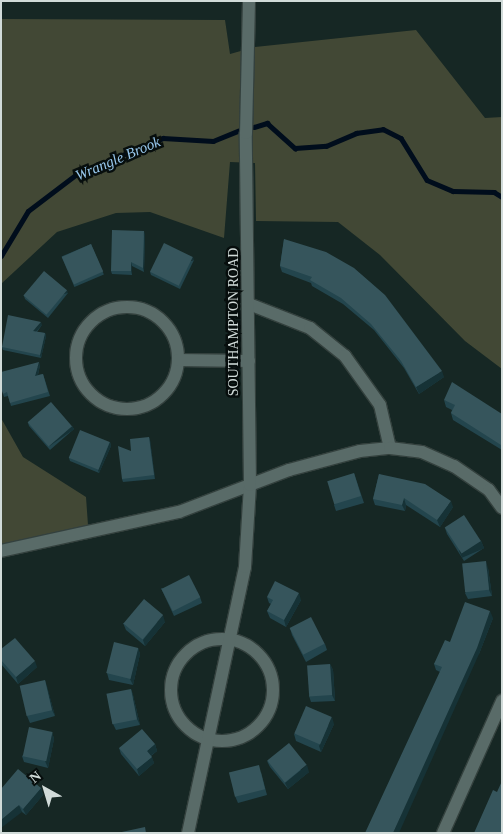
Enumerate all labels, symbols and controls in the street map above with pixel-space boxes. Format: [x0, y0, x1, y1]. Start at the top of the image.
water label: Wrangle Brook [73, 133, 163, 185]
street label: SOUTHAMPTON ROAD [226, 248, 242, 396]
north arrow [20, 764, 70, 814]
text: N [27, 768, 44, 786]

